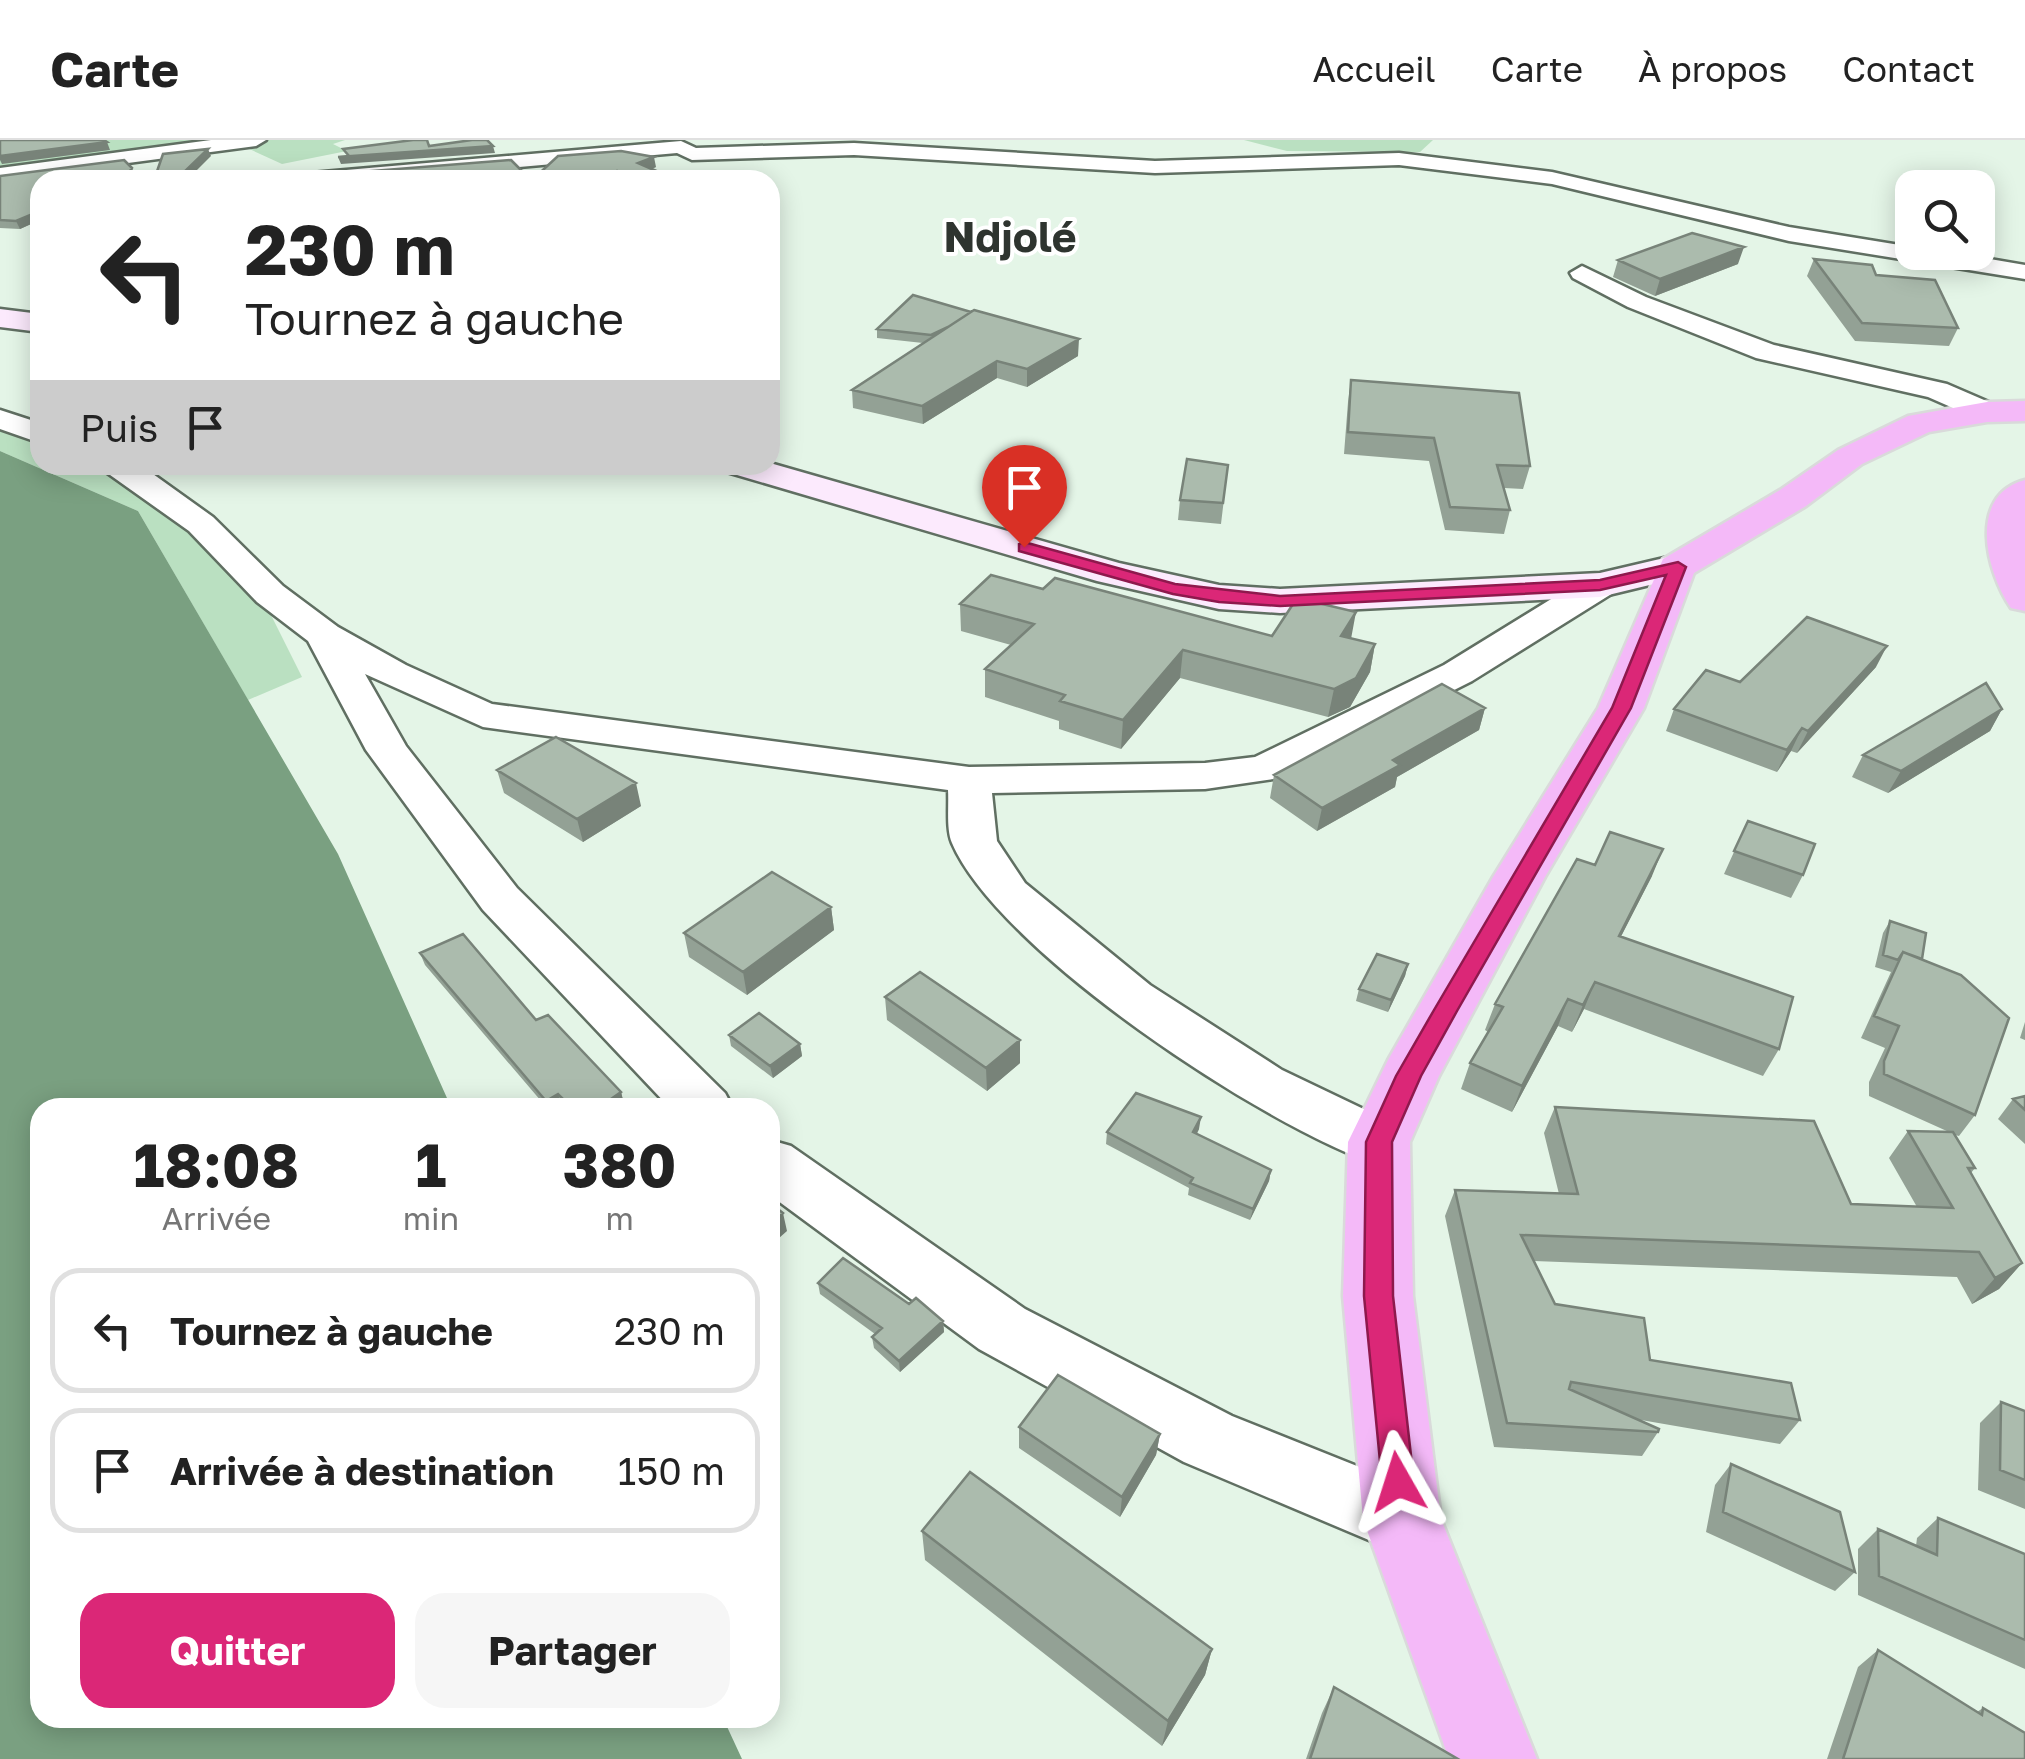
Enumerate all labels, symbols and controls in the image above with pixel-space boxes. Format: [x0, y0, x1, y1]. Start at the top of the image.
text: Carte [50, 40, 179, 98]
text: Accueil [1313, 48, 1436, 90]
text: Carte [1491, 48, 1583, 90]
text: À propos [1638, 48, 1787, 90]
text: Contact [1842, 48, 1975, 90]
map controls [1895, 170, 1995, 270]
button: search [1895, 170, 1995, 270]
text: 230 m [245, 206, 455, 290]
icon: left [80, 210, 210, 340]
district label: Ndjolé [943, 211, 1077, 261]
text: Tournez à gauche [245, 291, 624, 345]
icon: arrive [178, 400, 233, 455]
text: Puis [80, 405, 158, 450]
pin [982, 445, 1067, 548]
icon: arrive [997, 460, 1052, 515]
text: 18:08 [133, 1128, 299, 1200]
text: 1 [415, 1128, 446, 1200]
text: 380 [563, 1128, 677, 1200]
text: Arrivée [162, 1199, 271, 1237]
text: min [403, 1199, 459, 1237]
text: m [605, 1199, 634, 1237]
icon: left [85, 1303, 140, 1358]
text: Tournez à gauche [170, 1308, 493, 1353]
text: 230 m [614, 1308, 725, 1353]
position arrow [1346, 1430, 1450, 1534]
icon: arrive [85, 1443, 140, 1498]
text: Arrivée à destination [170, 1448, 554, 1493]
text: 150 m [618, 1448, 725, 1493]
button: Quitter [80, 1593, 395, 1708]
button: Partager [415, 1593, 730, 1708]

